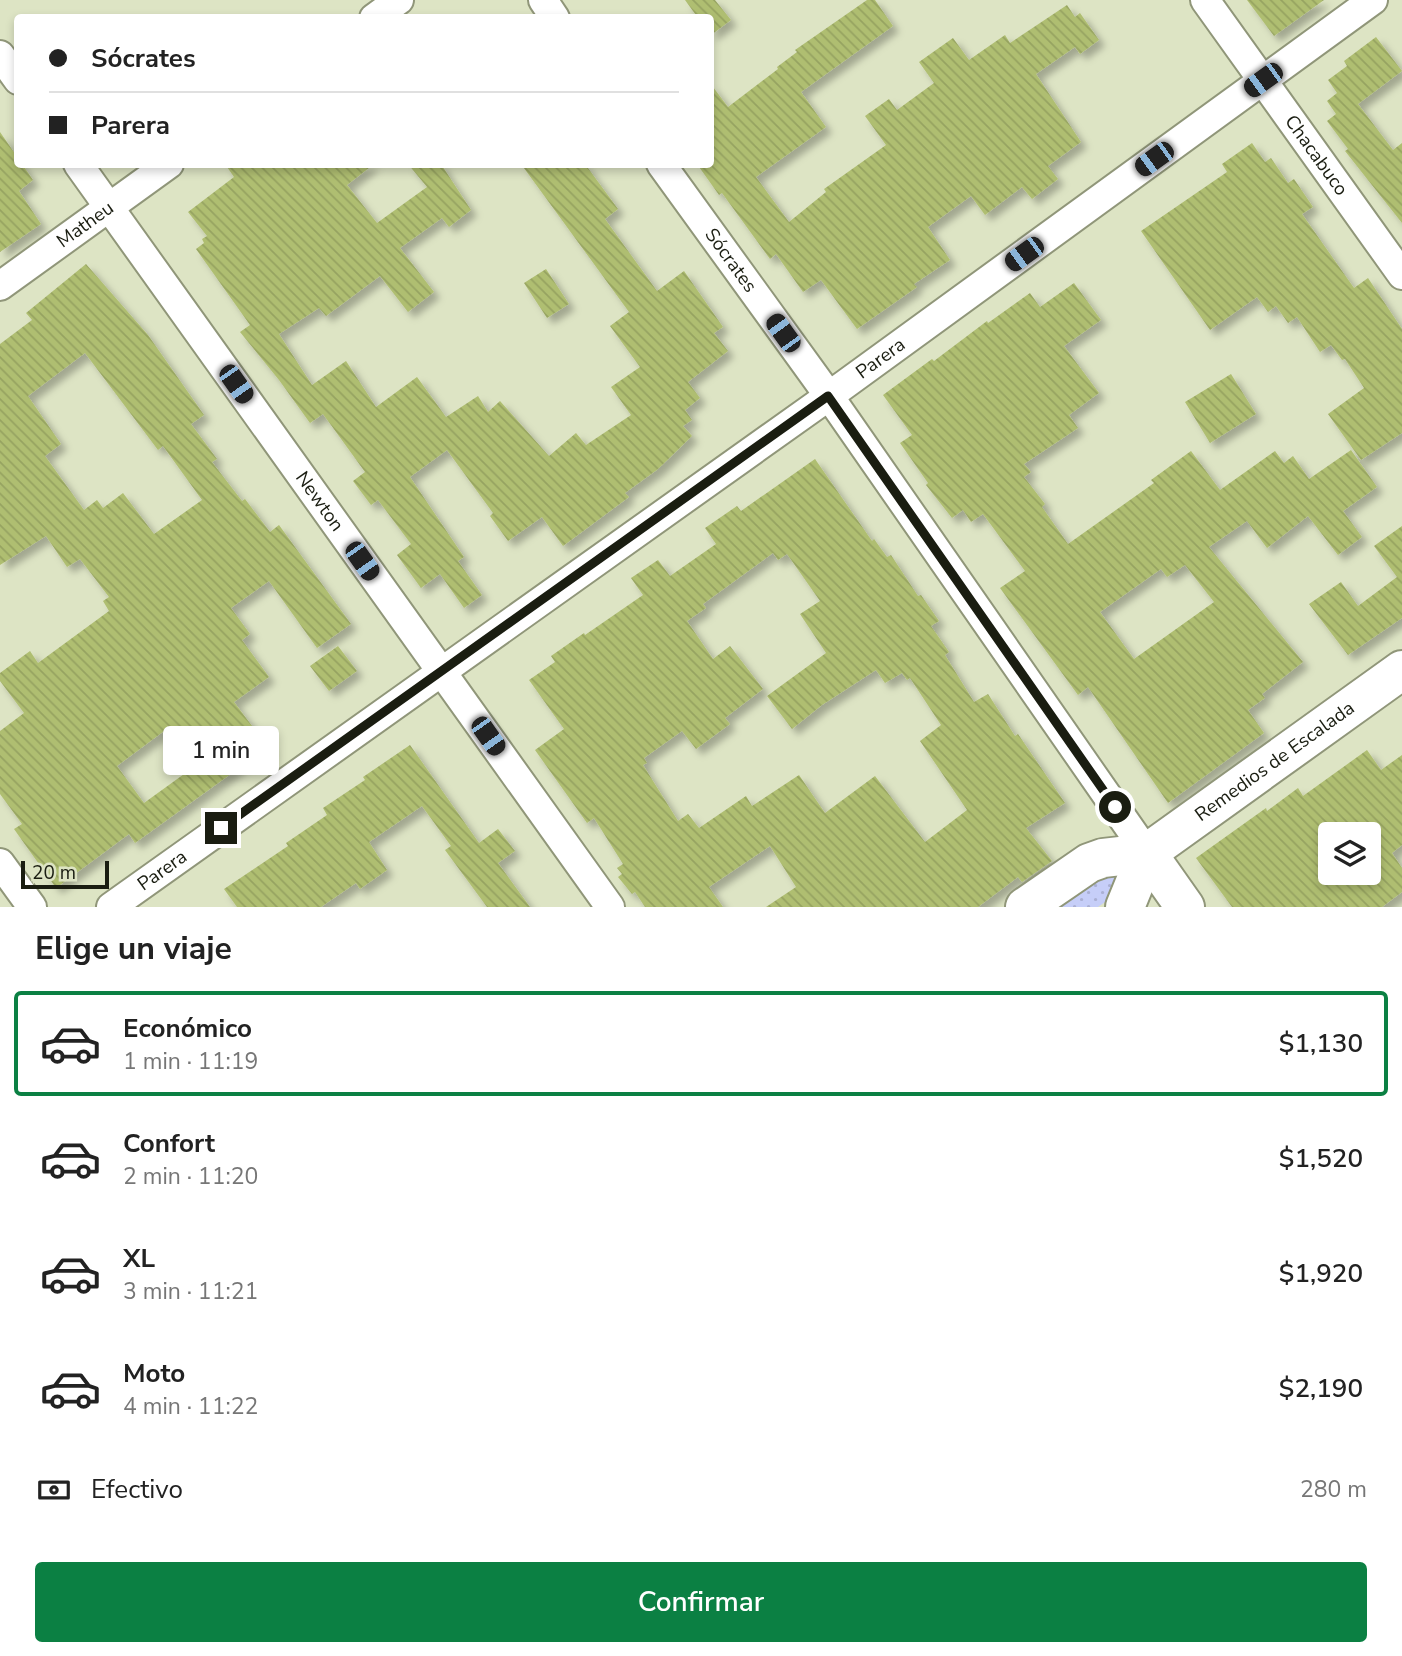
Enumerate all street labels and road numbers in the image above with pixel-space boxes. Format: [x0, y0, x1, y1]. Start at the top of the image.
street label: Chacabuco [1278, 110, 1354, 201]
street label: Matheu [51, 195, 119, 254]
street label: Sócrates [699, 223, 763, 298]
street label: Parera [851, 332, 911, 385]
street label: Newton [289, 466, 350, 537]
street label: Remedios de Escalada [1190, 695, 1360, 828]
street label: Parera [132, 844, 192, 897]

